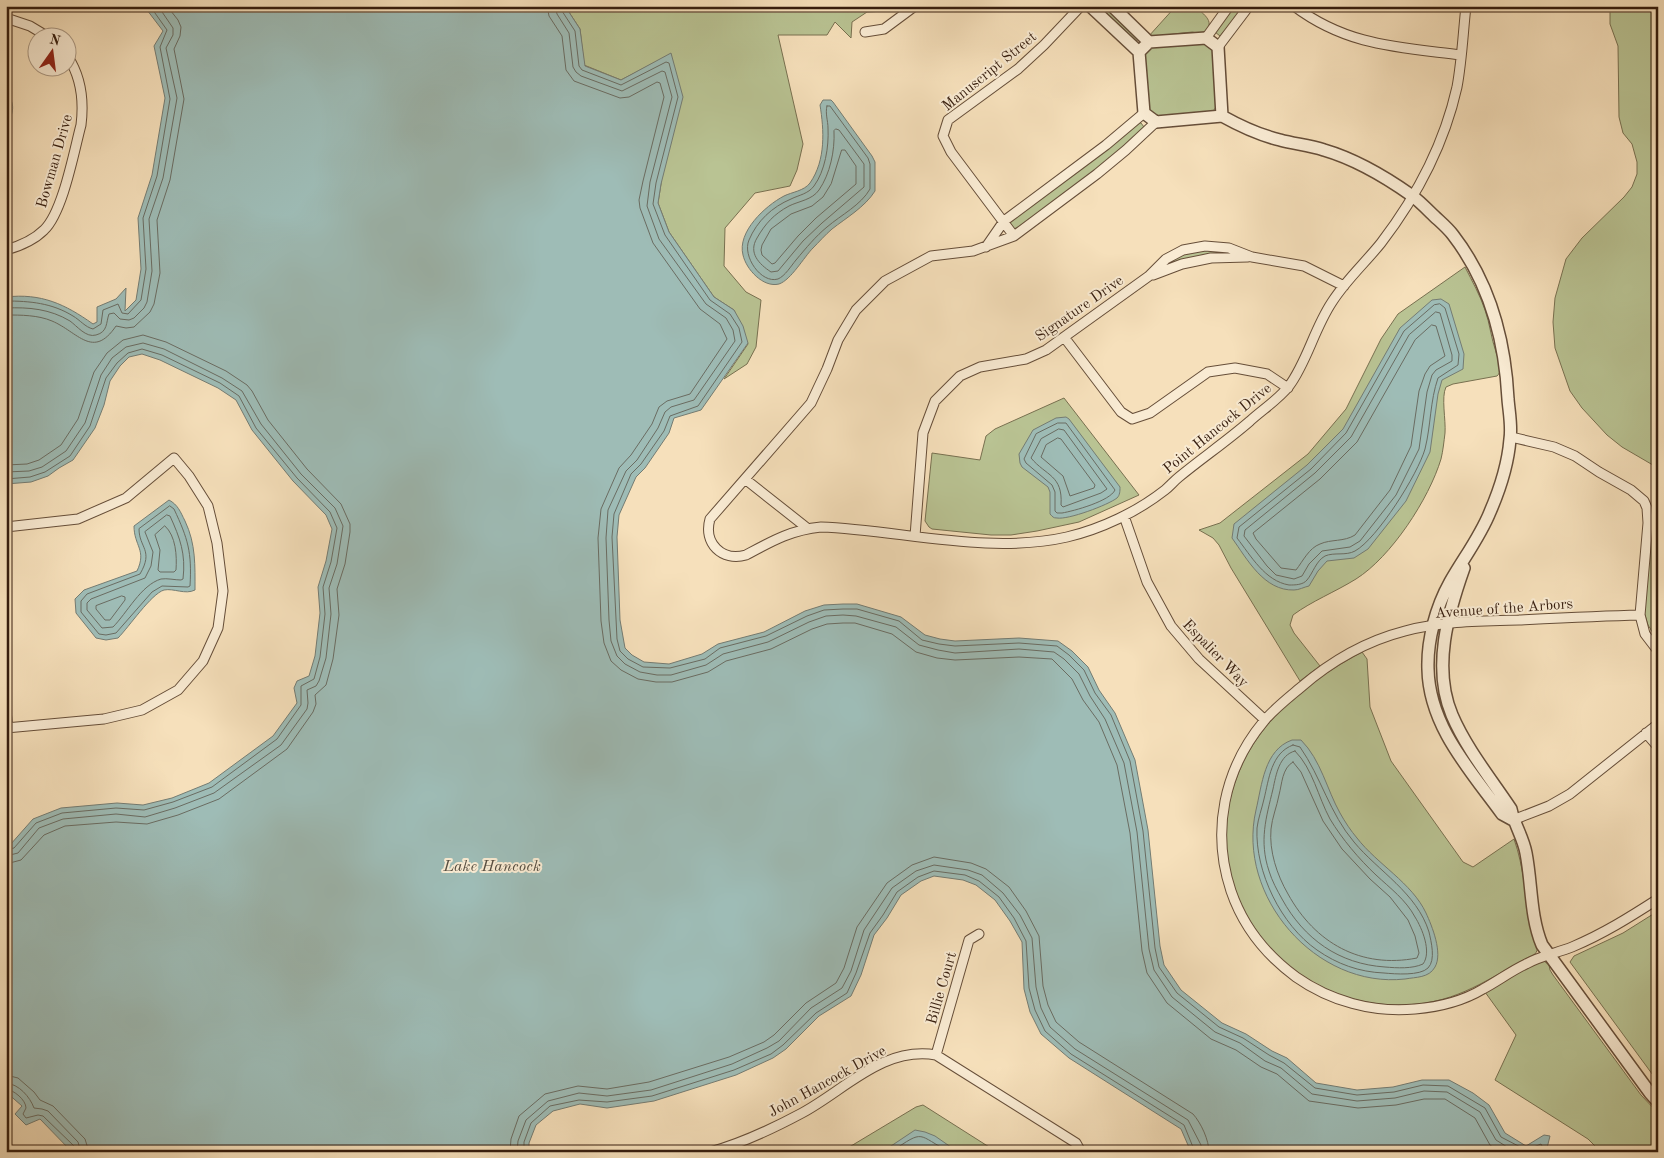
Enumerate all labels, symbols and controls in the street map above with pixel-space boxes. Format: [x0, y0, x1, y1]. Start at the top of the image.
north arrow [28, 28, 78, 78]
street label: Manuscript Street [940, 30, 1040, 115]
text: N [48, 32, 62, 49]
street label: Bowman Drive [35, 113, 76, 210]
street label: Signature Drive [1033, 273, 1127, 345]
street label: Point Hancock Drive [1161, 381, 1275, 477]
street label: Avenue of the Arbors [1435, 597, 1574, 622]
street label: Espalier Way [1179, 617, 1251, 691]
water label: Lake Hancock [442, 859, 541, 875]
street label: Billie Court [925, 951, 960, 1026]
street label: John Hancock Drive [766, 1044, 889, 1121]

